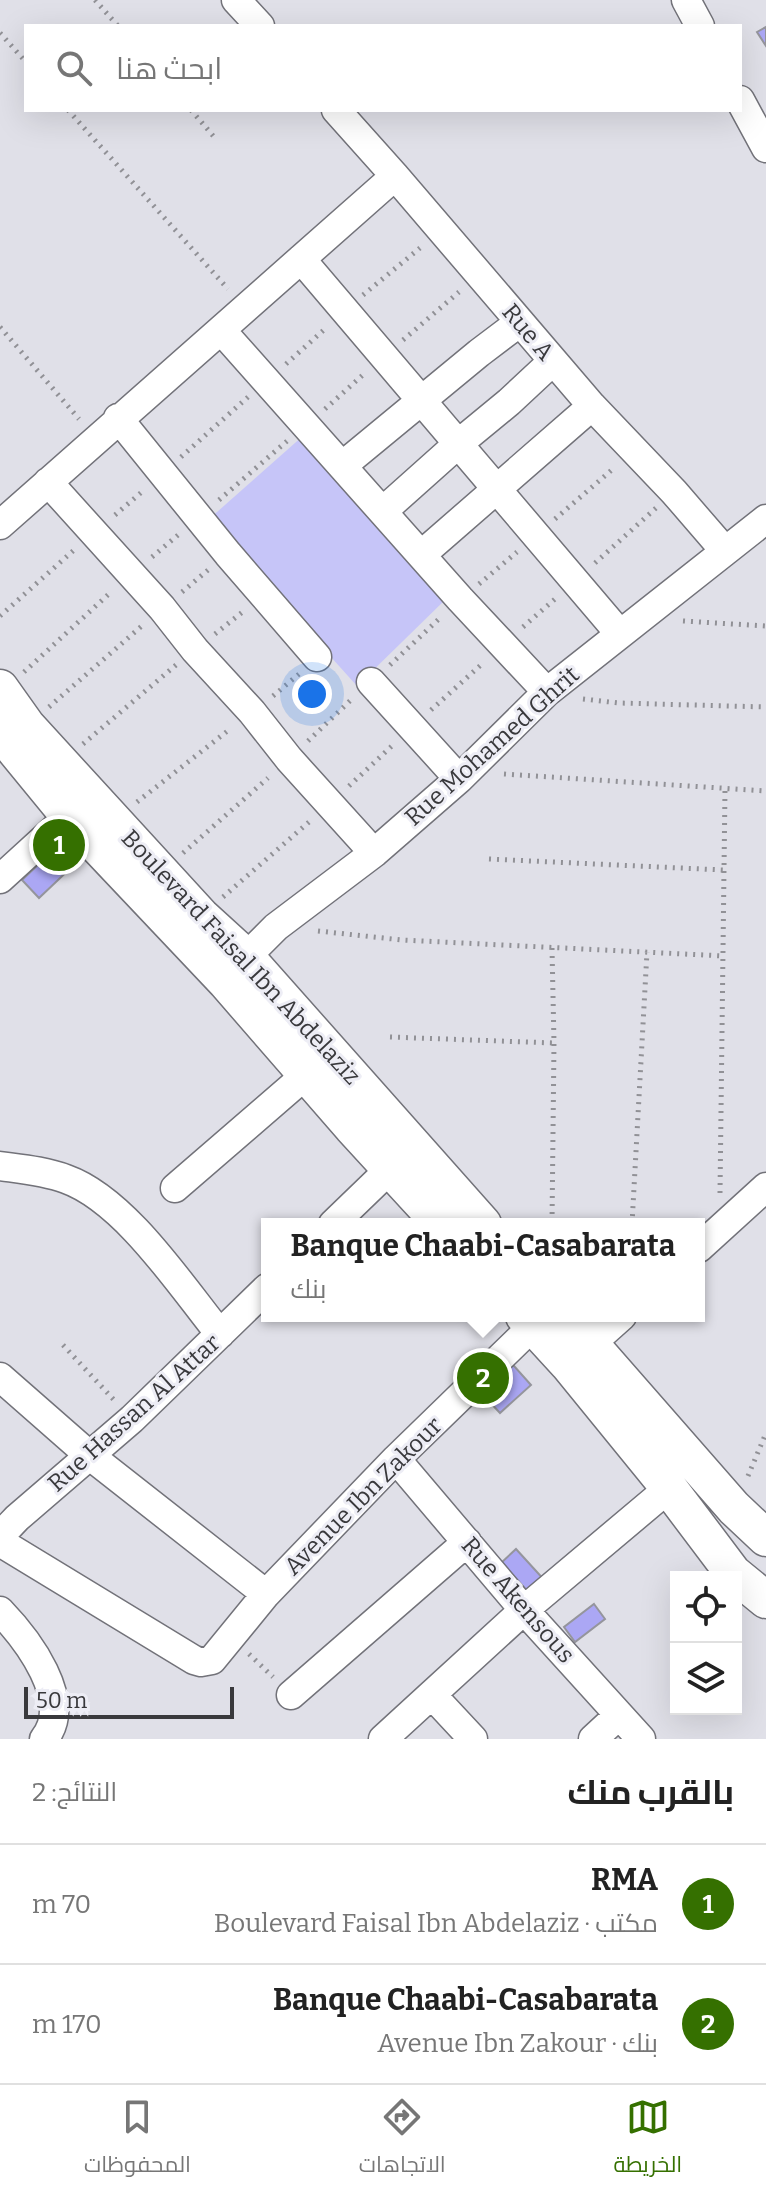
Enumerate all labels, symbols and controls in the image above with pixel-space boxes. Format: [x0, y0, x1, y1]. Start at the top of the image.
search box [24, 24, 742, 112]
icon: search [52, 46, 96, 90]
text: ابحث هنا [116, 51, 222, 87]
street label: Rue A [496, 298, 560, 366]
street label: Rue Mohamed Ghrit [399, 660, 585, 832]
your location [292, 674, 332, 714]
pin: 1 [33, 815, 85, 875]
street label: Boulevard Faisal Ibn Abdelaziz [116, 824, 366, 1090]
popup [261, 1218, 705, 1322]
text: Banque Chaabi-Casabarata [291, 1228, 675, 1264]
text: بنك [291, 1274, 326, 1305]
street label: Rue Hassan Al Attar [42, 1328, 226, 1498]
pin: 2 [457, 1348, 509, 1408]
street label: Avenue Ibn Zakour [278, 1411, 448, 1581]
street label: Rue Akensous [456, 1531, 580, 1669]
map controls [670, 1571, 742, 1715]
button: locate [670, 1571, 742, 1643]
button: layers [670, 1643, 742, 1715]
scale bar [24, 1683, 234, 1719]
text: 50 m [36, 1687, 87, 1714]
text: بالقرب منك [568, 1772, 734, 1813]
text: النتائج: 2 [32, 1777, 117, 1808]
text: RMA [591, 1862, 658, 1898]
text: 70 m [32, 1889, 91, 1920]
text: 1 [702, 1889, 714, 1920]
text: مكتب · Boulevard Faisal Ibn Abdelaziz [214, 1908, 658, 1939]
text: Banque Chaabi-Casabarata [273, 1982, 658, 2018]
text: 170 m [32, 2009, 102, 2040]
text: 2 [701, 2009, 715, 2040]
text: بنك · Avenue Ibn Zakour [377, 2028, 658, 2059]
tab: المحفوظات [84, 2095, 191, 2185]
tab: الاتجاهات [359, 2095, 446, 2185]
tab: الخريطة [613, 2095, 682, 2185]

